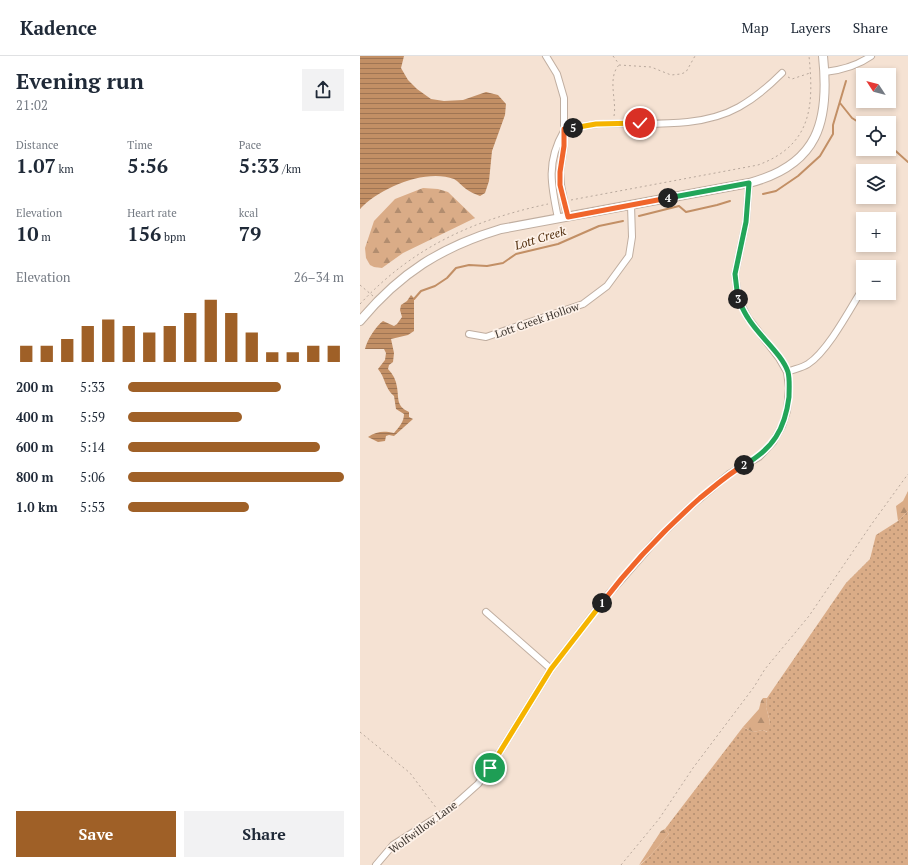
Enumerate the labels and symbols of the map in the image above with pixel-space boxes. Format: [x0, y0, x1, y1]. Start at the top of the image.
north arrow [856, 68, 896, 108]
pin [623, 106, 657, 140]
pin: 5 [563, 118, 583, 138]
pin: 4 [658, 188, 678, 208]
water label: Lott Creek [512, 223, 567, 253]
pin: 3 [728, 289, 748, 309]
street label: Lott Creek Hollow [493, 299, 582, 341]
pin: 2 [734, 455, 754, 475]
pin: 1 [592, 593, 612, 613]
pin [473, 751, 507, 785]
street label: Wolfwillow Lane [386, 797, 460, 856]

